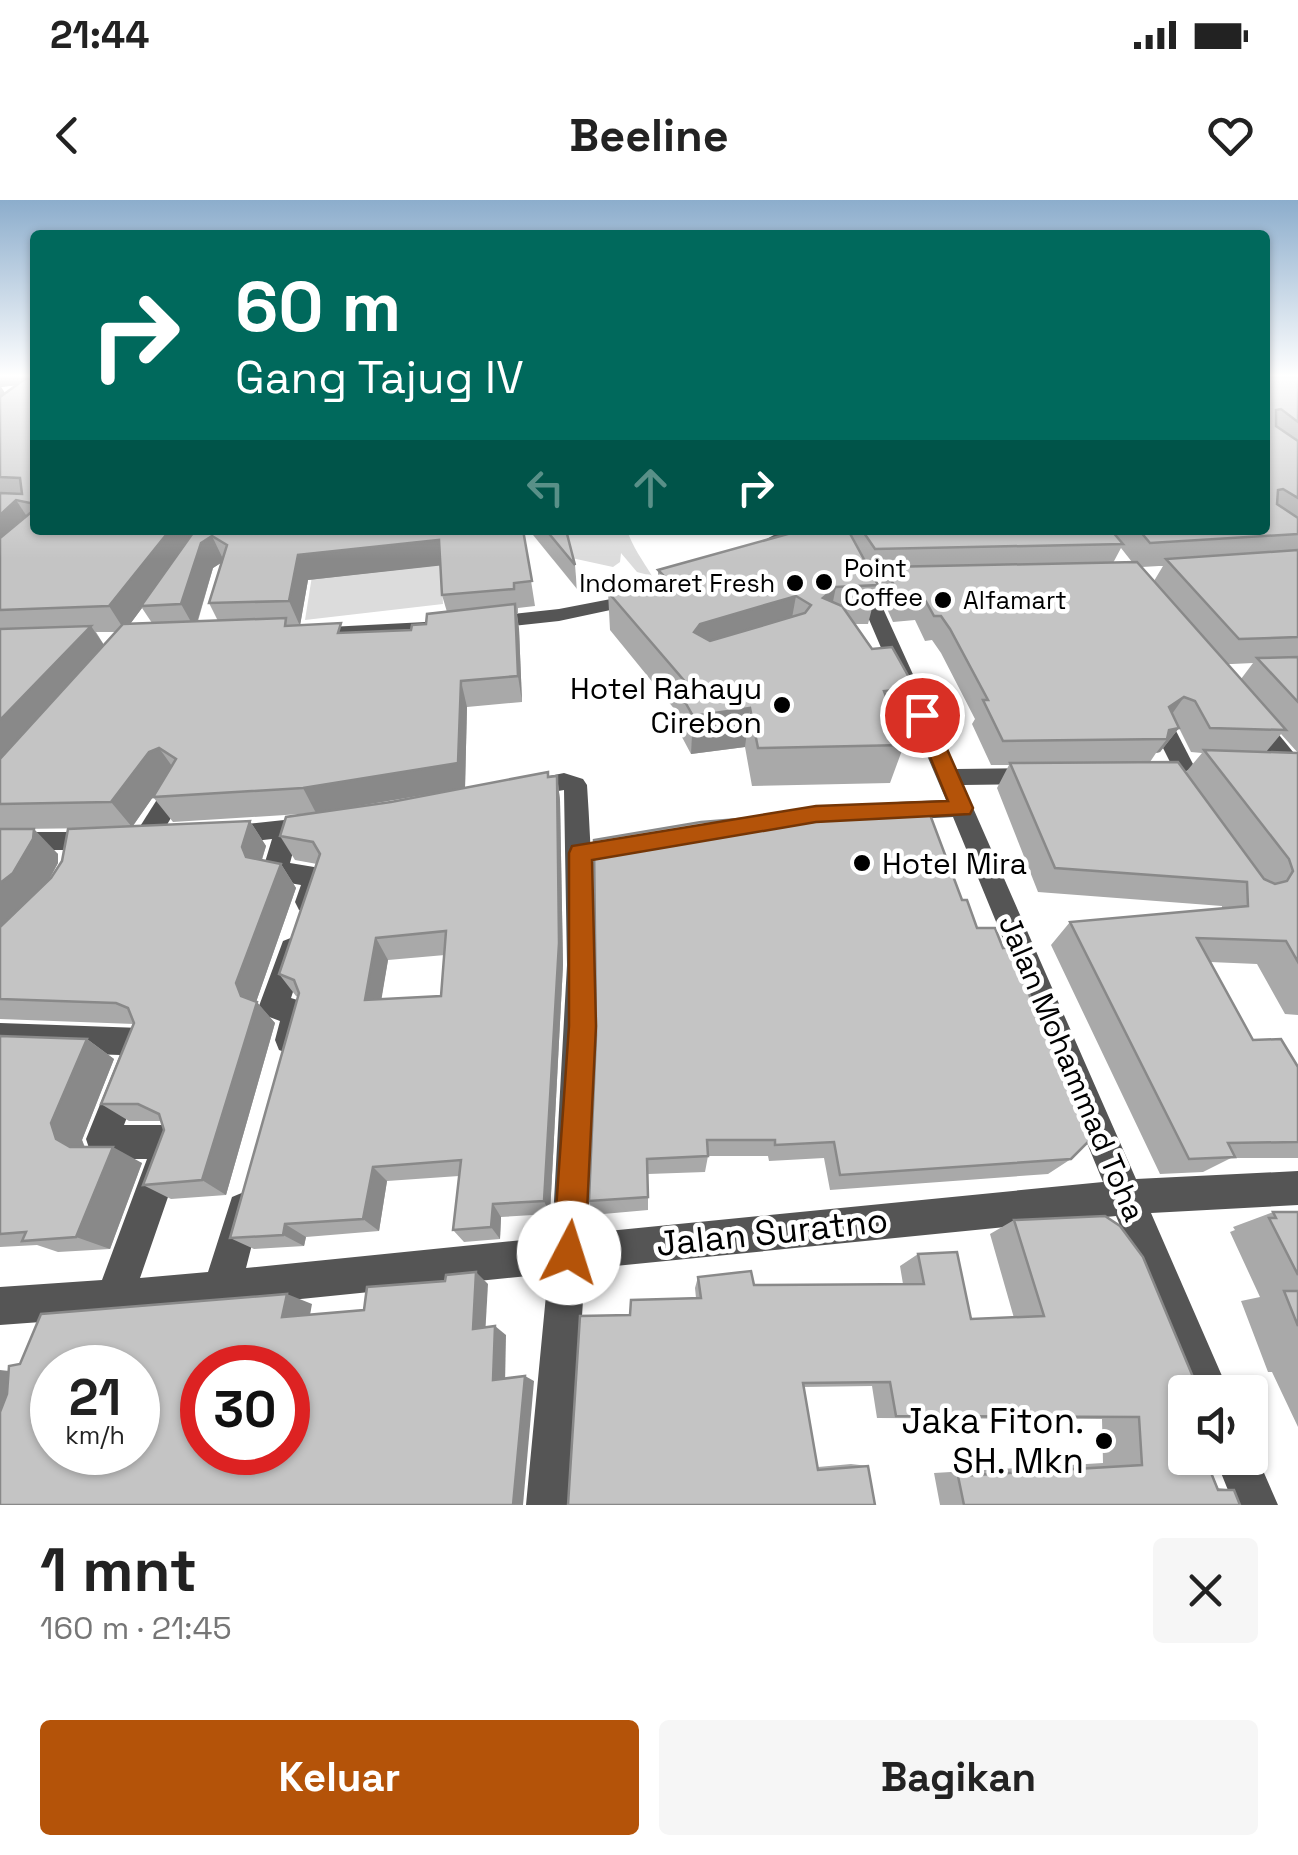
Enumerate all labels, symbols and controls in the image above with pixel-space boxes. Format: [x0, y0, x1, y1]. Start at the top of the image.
text: 21:44 [50, 11, 149, 59]
text: Beeline [569, 107, 729, 164]
icon: back [40, 108, 95, 163]
icon: heart [1203, 108, 1258, 163]
text: 60 m [235, 262, 401, 351]
icon: right [70, 270, 200, 400]
text: Gang Tajug IV [235, 349, 524, 406]
icon: left [518, 460, 573, 515]
icon: ahead [623, 460, 678, 515]
icon: right [728, 460, 783, 515]
place label: Point Coffee [844, 552, 923, 613]
place label: Indomaret Fresh [579, 567, 775, 599]
marker: Point Coffee [813, 571, 835, 593]
marker: Indomaret Fresh [784, 572, 806, 594]
place label: Alfamart [963, 584, 1067, 616]
marker: Alfamart [932, 589, 954, 611]
place label: Hotel Rahayu Cirebon [570, 669, 762, 742]
pin [880, 673, 965, 758]
icon: arrive [895, 688, 950, 743]
marker: Hotel Rahayu Cirebon [771, 694, 793, 716]
place label: Hotel Mira [882, 844, 1027, 883]
marker: Hotel Mira [851, 852, 873, 874]
street label: Jalan Mohammad Toha [990, 909, 1154, 1227]
street label: Jalan Suratno [654, 1198, 890, 1266]
position arrow [517, 1201, 621, 1305]
speed limit sign: 30 [180, 1345, 310, 1475]
text: 21 [69, 1366, 121, 1430]
map controls [1168, 1375, 1268, 1475]
button: sound [1168, 1375, 1268, 1475]
place label: Jaka Fiton. SH. Mkn [902, 1399, 1084, 1483]
text: km/h [65, 1419, 125, 1451]
marker: Jaka Fiton. SH. Mkn [1093, 1430, 1115, 1452]
text: 1 mnt [40, 1532, 197, 1609]
button: close [1153, 1538, 1258, 1643]
text: 160 m · 21:45 [40, 1608, 232, 1648]
button: Keluar [40, 1720, 639, 1835]
button: Bagikan [659, 1720, 1258, 1835]

